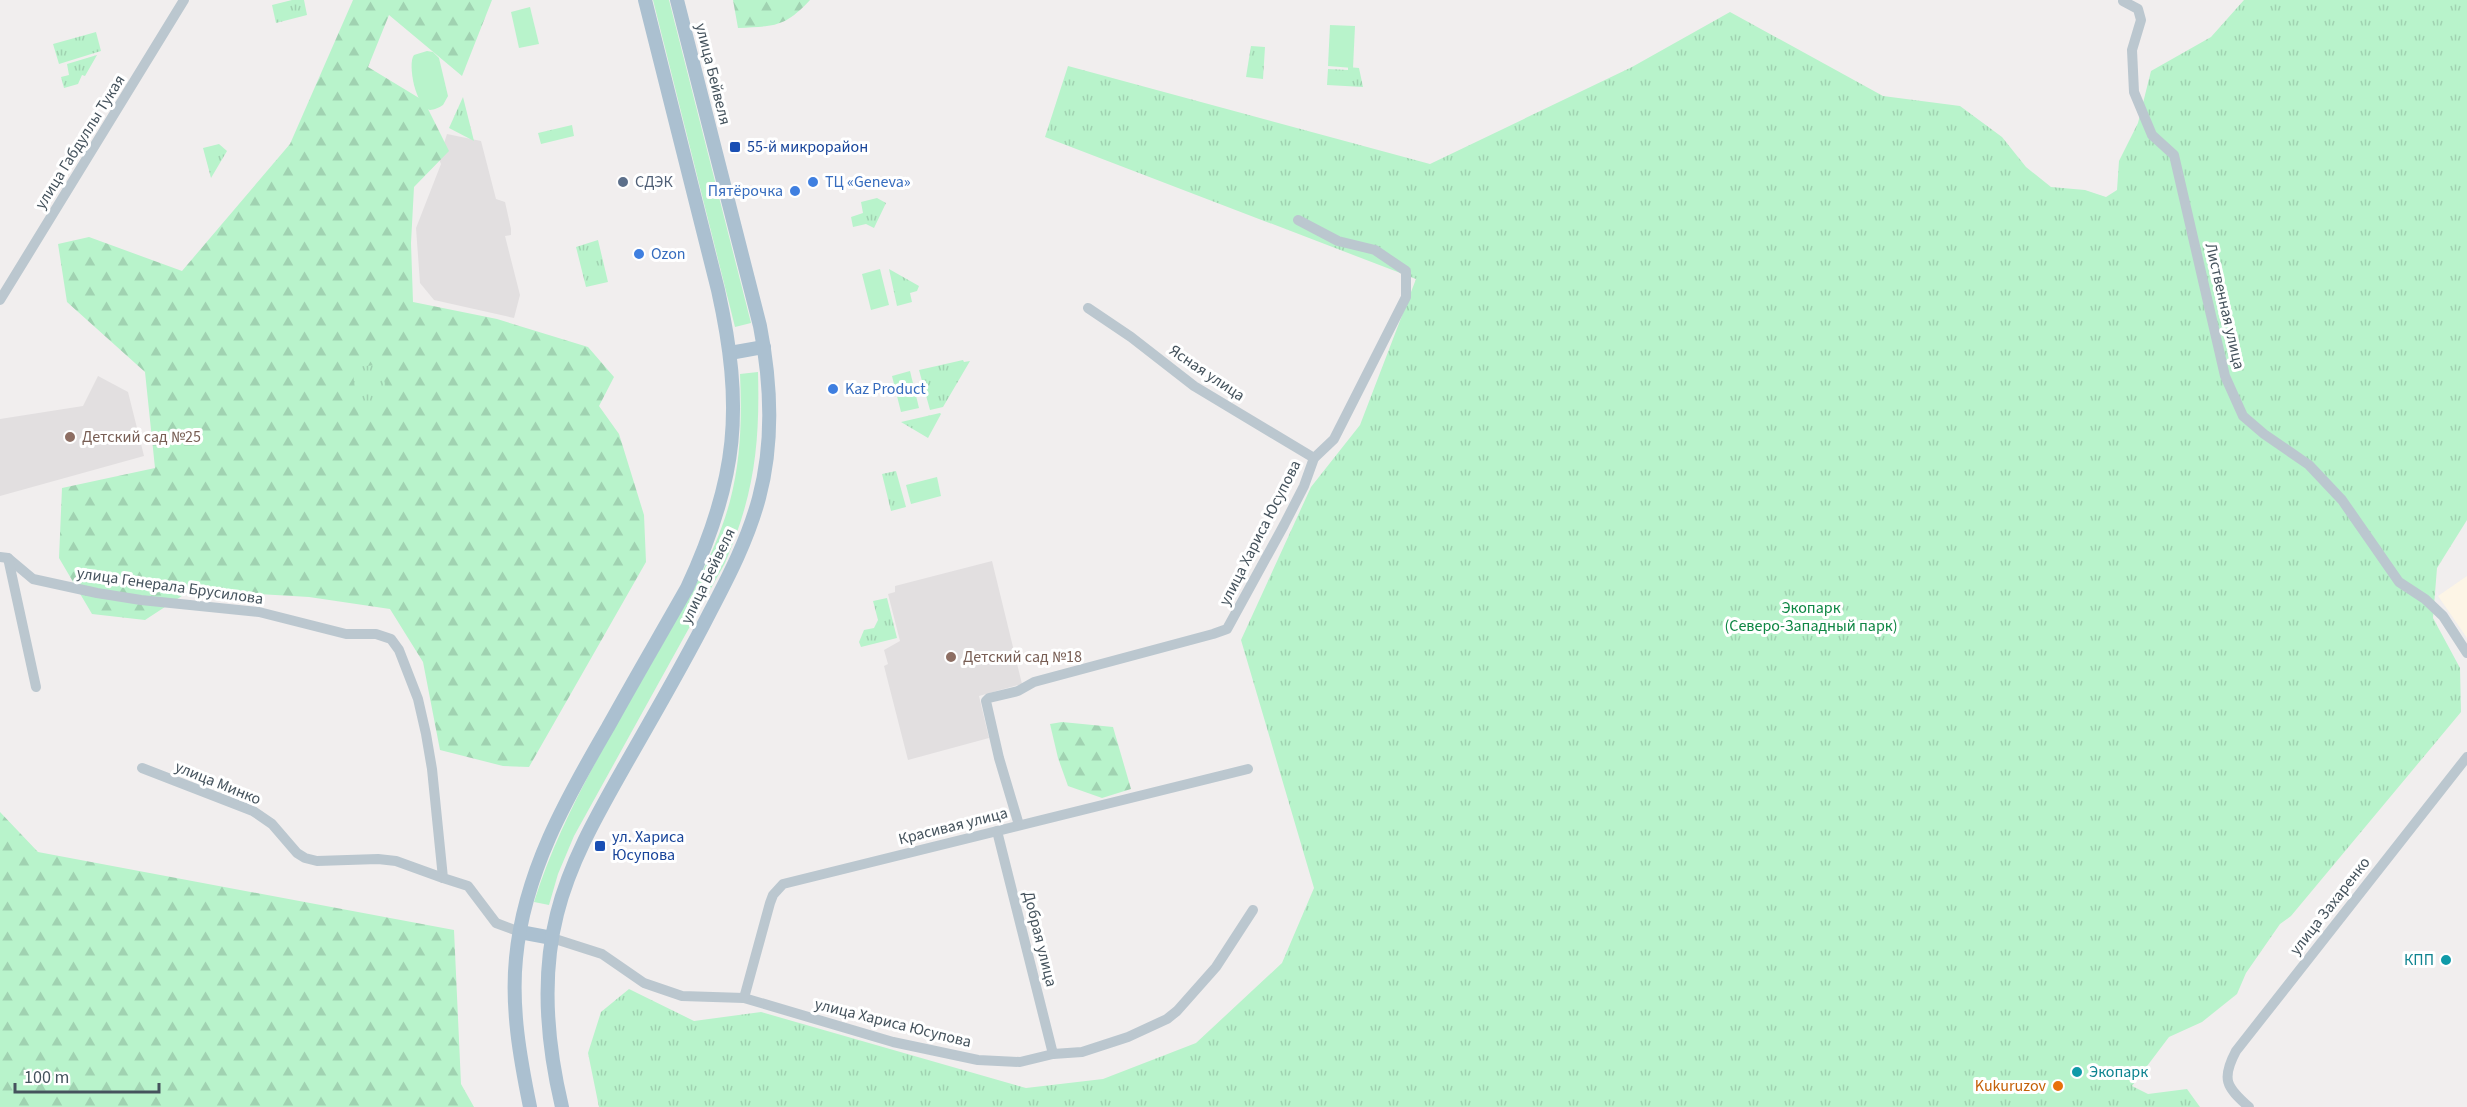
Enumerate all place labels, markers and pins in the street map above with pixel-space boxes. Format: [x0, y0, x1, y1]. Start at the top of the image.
place label: 55-й микрорайон [747, 136, 868, 158]
marker: 55-й микрорайон [728, 140, 742, 154]
place label: СДЭК [635, 171, 673, 193]
place label: ТЦ «Geneva» [825, 171, 911, 193]
marker: СДЭК [616, 175, 630, 189]
marker: ТЦ «Geneva» [806, 175, 820, 189]
place label: Пятёрочка [708, 180, 783, 202]
marker: Пятёрочка [788, 184, 802, 198]
place label: Ozon [651, 243, 686, 265]
marker: Ozon [632, 247, 646, 261]
place label: Kaz Product [845, 378, 926, 400]
marker: Kaz Product [826, 382, 840, 396]
place label: Детский сад №25 [82, 426, 201, 448]
marker: Детский сад №25 [63, 430, 77, 444]
place label: Детский сaд №18 [963, 646, 1082, 668]
marker: Детский сaд №18 [944, 650, 958, 664]
place label: ул. Хариса Юсупова [612, 826, 684, 866]
marker: ул. Хариса Юсупова [593, 839, 607, 853]
place label: КПП [2404, 949, 2434, 971]
marker: КПП [2439, 953, 2453, 967]
place label: Экопарк [2089, 1061, 2148, 1083]
marker: Экопарк [2070, 1065, 2084, 1079]
place label: Kukuruzov [1975, 1075, 2047, 1097]
marker: Kukuruzov [2051, 1079, 2065, 1093]

